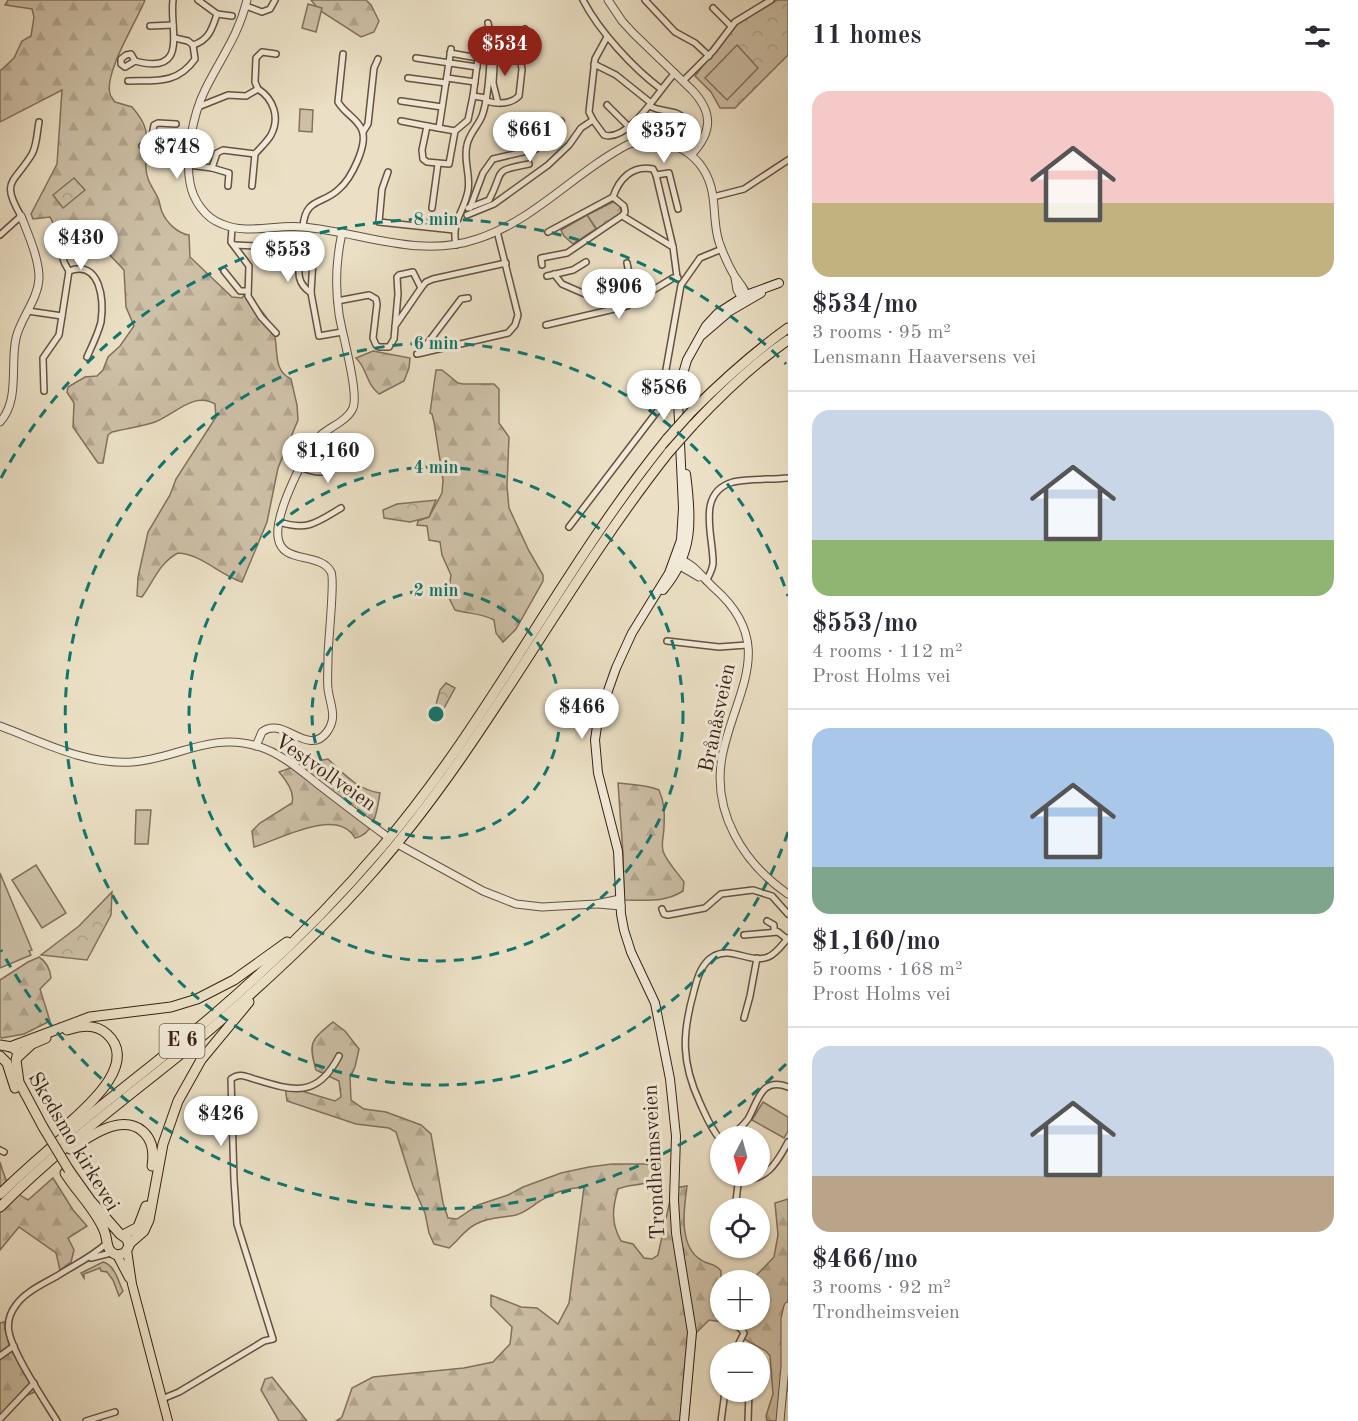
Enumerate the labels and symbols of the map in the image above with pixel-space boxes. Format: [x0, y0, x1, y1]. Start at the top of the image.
pin: $534 [469, 26, 541, 77]
pin: $661 [494, 112, 566, 163]
pin: $357 [628, 113, 700, 164]
pin: $748 [141, 129, 213, 180]
text: 8 min [413, 211, 459, 229]
pin: $430 [45, 220, 117, 271]
pin: $553 [252, 232, 324, 283]
pin: $906 [583, 269, 655, 320]
text: 6 min [413, 335, 459, 353]
pin: $586 [628, 370, 700, 421]
pin: $1,160 [279, 433, 377, 484]
text: 4 min [413, 459, 459, 477]
text: 2 min [413, 582, 459, 600]
street label: Brånåsveien [696, 662, 740, 774]
pin: $466 [546, 689, 618, 740]
centre of rings [426, 704, 446, 724]
street label: Vestvollveien [270, 730, 380, 816]
road number: E 6 [160, 1024, 204, 1058]
street label: Skedsmo kirkevei [23, 1069, 123, 1215]
street label: Trondheimsveien [640, 1084, 670, 1240]
pin: $426 [185, 1096, 257, 1147]
north arrow [710, 1126, 770, 1186]

